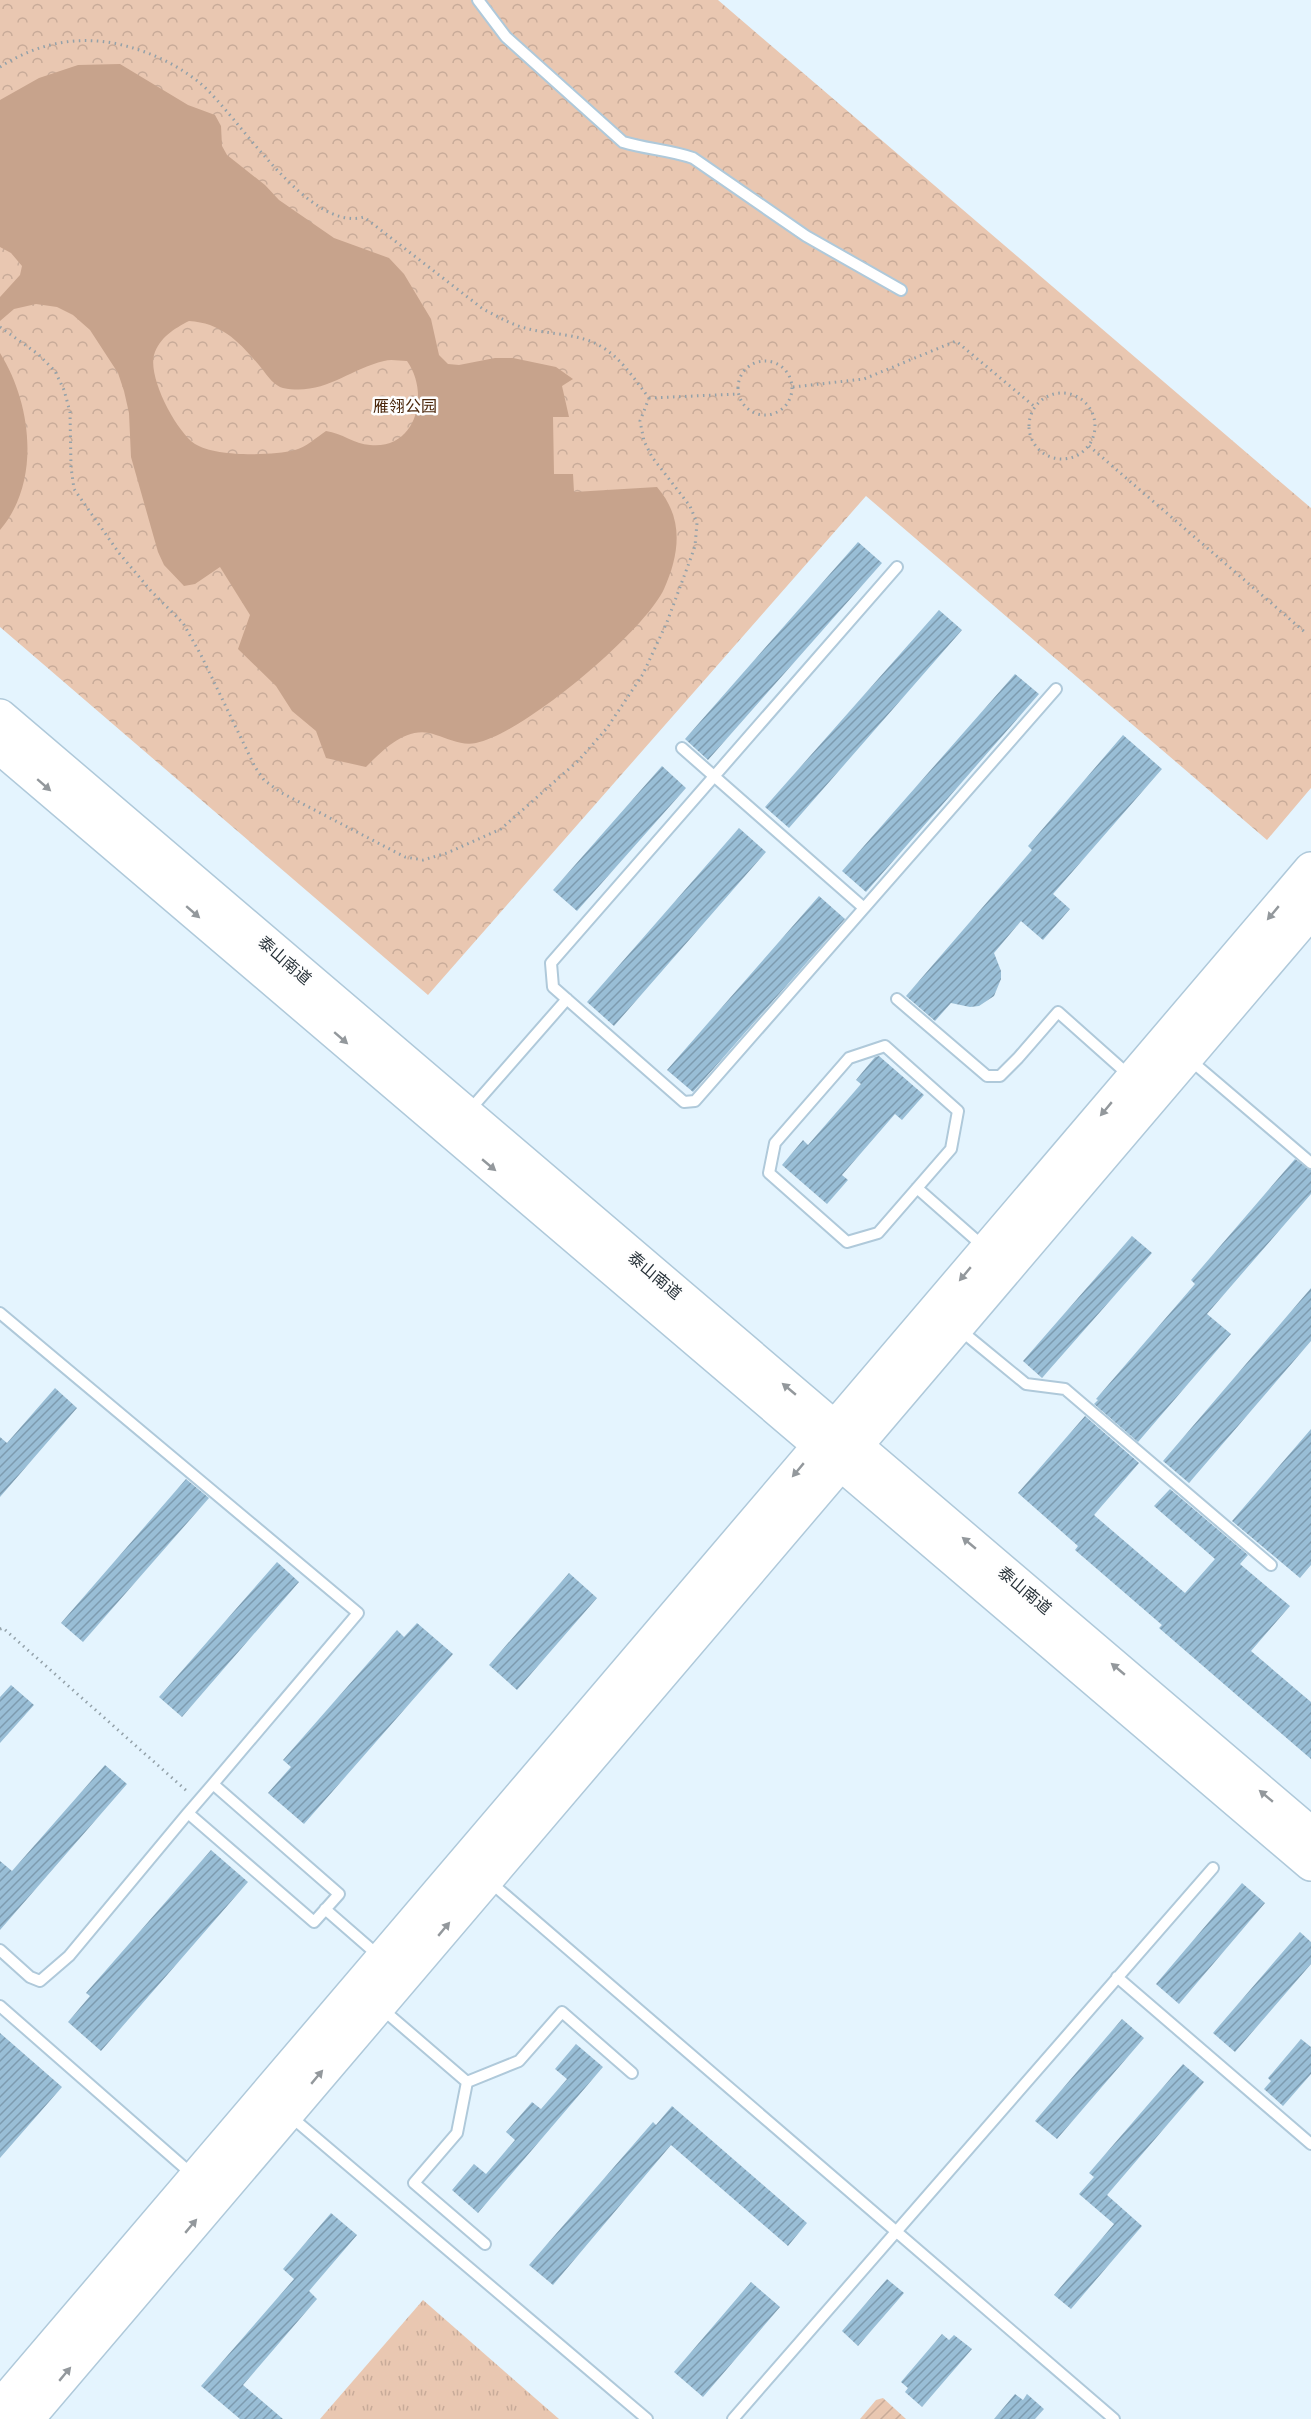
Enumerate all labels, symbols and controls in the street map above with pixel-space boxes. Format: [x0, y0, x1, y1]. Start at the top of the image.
park label: 雁翎公园 [373, 394, 437, 418]
one-way arrow [36, 778, 51, 791]
one-way arrow [185, 905, 200, 918]
one-way arrow [1267, 905, 1280, 920]
street label: 泰山南道 [253, 930, 317, 990]
one-way arrow [333, 1032, 349, 1045]
one-way arrow [1099, 1101, 1112, 1117]
one-way arrow [481, 1158, 496, 1171]
street label: 泰山南道 [623, 1245, 687, 1305]
one-way arrow [959, 1266, 972, 1282]
one-way arrow [781, 1383, 797, 1396]
one-way arrow [792, 1462, 805, 1477]
one-way arrow [962, 1537, 977, 1550]
street label: 泰山南道 [993, 1560, 1057, 1620]
one-way arrow [1110, 1663, 1126, 1676]
one-way arrow [1259, 1790, 1274, 1803]
one-way arrow [437, 1922, 450, 1937]
one-way arrow [311, 2069, 324, 2085]
one-way arrow [184, 2219, 197, 2234]
one-way arrow [58, 2366, 71, 2382]

